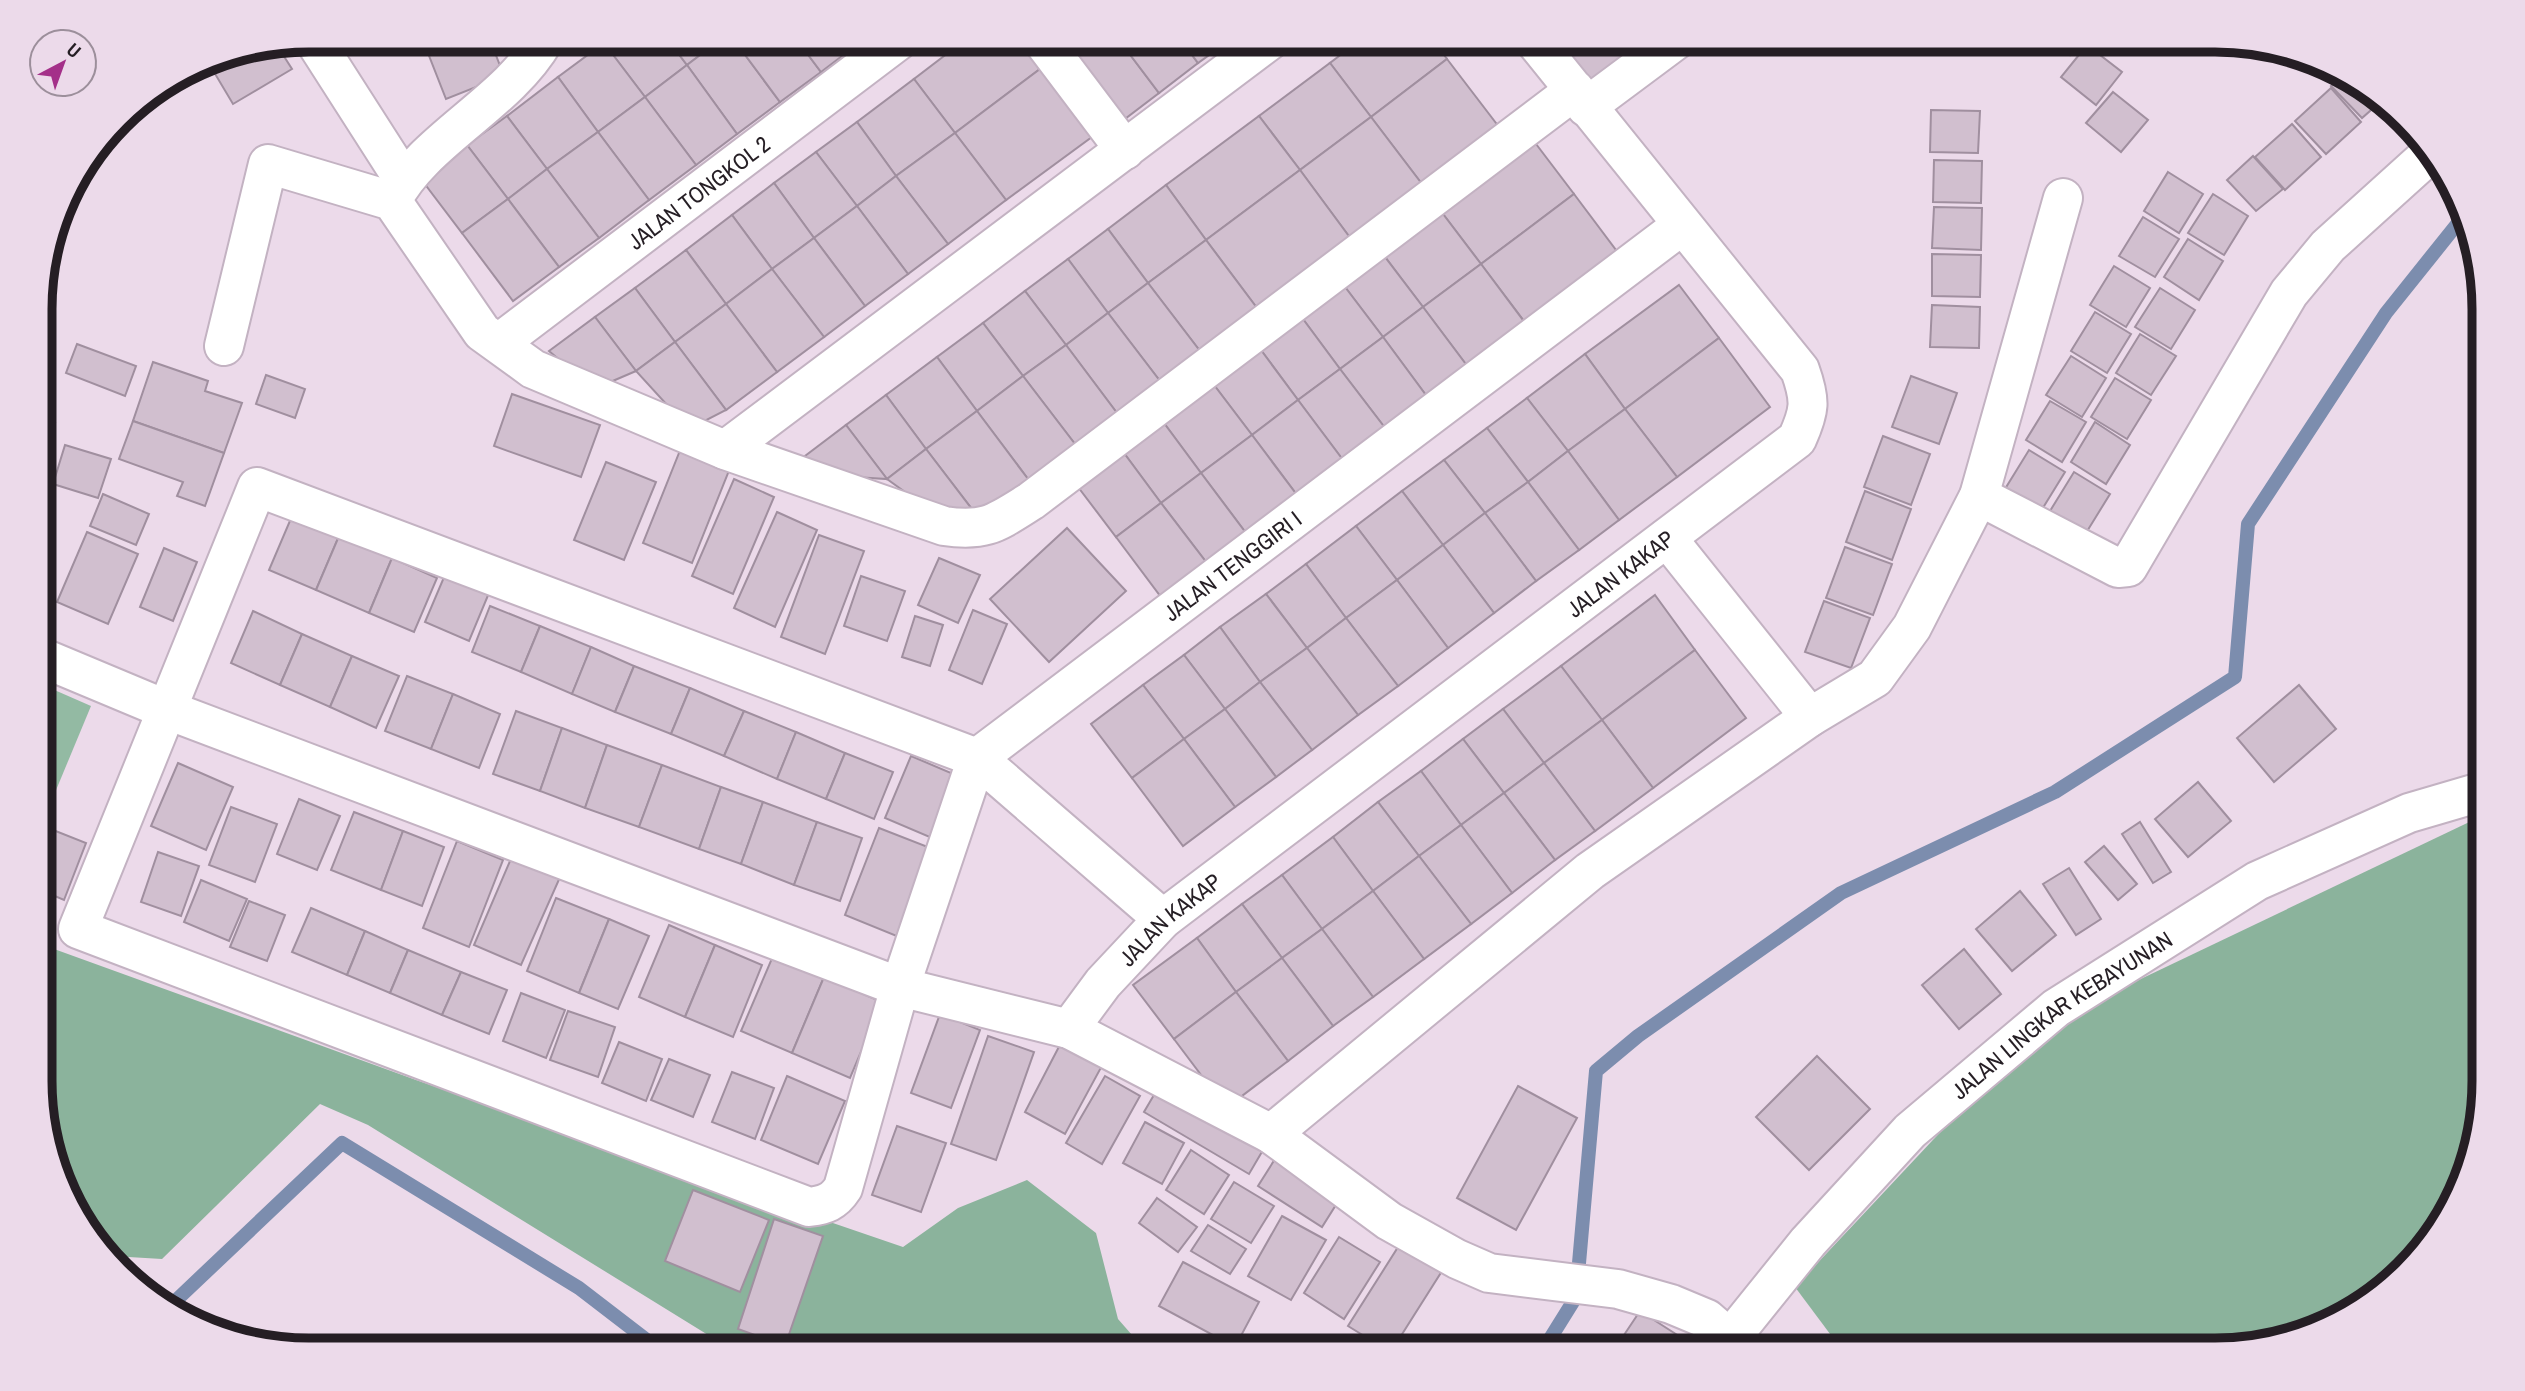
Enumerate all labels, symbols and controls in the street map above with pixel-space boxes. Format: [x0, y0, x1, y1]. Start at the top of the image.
north arrow [28, 28, 98, 98]
text: U [61, 37, 87, 64]
street label: JALAN TONGKOL 2 [621, 128, 776, 256]
street label: JALAN TENGGIRI I [1157, 503, 1307, 628]
street label: JALAN KAKAP [1560, 522, 1680, 624]
street label: JALAN KAKAP [1112, 865, 1227, 972]
street label: JALAN LINGKAR KEBAYUNAN [1944, 923, 2178, 1105]

